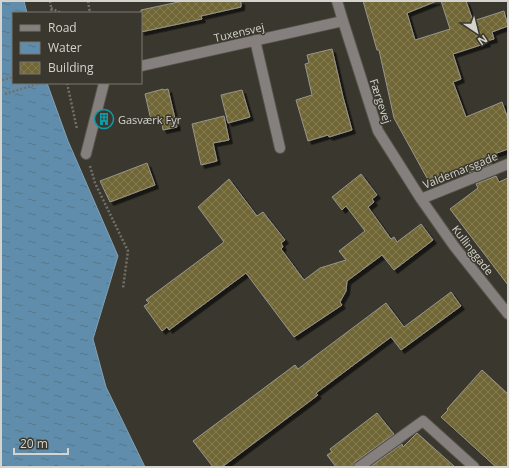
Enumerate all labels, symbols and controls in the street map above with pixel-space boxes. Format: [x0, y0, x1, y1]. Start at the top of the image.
legend [12, 12, 142, 84]
north arrow [457, 12, 497, 52]
text: Road [48, 19, 77, 36]
street label: Tuxensvej [212, 19, 266, 45]
text: N [475, 32, 491, 49]
text: Water [48, 39, 82, 56]
text: Building [48, 59, 94, 76]
street label: Færgevej [367, 77, 395, 125]
building icon: Gasværk Fyr [93, 108, 115, 130]
place label: Gasværk Fyr [118, 112, 182, 127]
street label: Valdemarsgade [420, 148, 500, 192]
street label: Kullinggade [449, 222, 497, 278]
scale bar [14, 430, 68, 456]
text: 20 m [20, 435, 48, 452]

